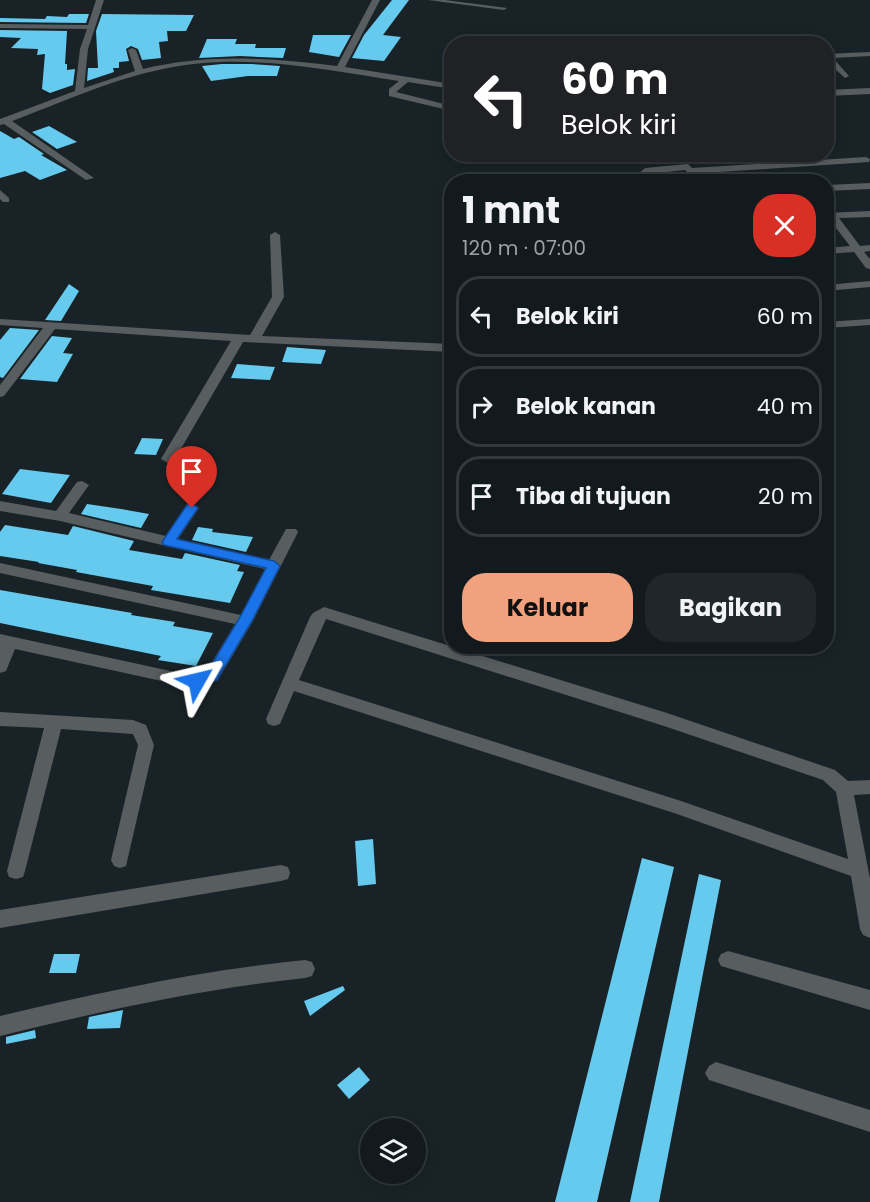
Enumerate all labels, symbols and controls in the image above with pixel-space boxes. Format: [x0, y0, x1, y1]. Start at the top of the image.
text: 60 m [561, 50, 669, 109]
icon: left [462, 60, 540, 138]
text: Belok kiri [561, 106, 677, 143]
text: 1 mnt [462, 185, 560, 236]
button: close [753, 194, 816, 257]
text: 120 m · 07:00 [462, 234, 586, 262]
icon: left [465, 300, 498, 333]
text: Belok kiri [516, 301, 619, 332]
text: 60 m [757, 301, 813, 332]
icon: right [465, 390, 498, 423]
text: Belok kanan [516, 391, 656, 422]
text: 40 m [757, 391, 813, 422]
pin [166, 446, 217, 508]
icon: arrive [175, 455, 208, 488]
icon: arrive [465, 480, 498, 513]
text: Tiba di tujuan [516, 481, 671, 512]
text: 20 m [758, 481, 813, 512]
button: Keluar [462, 573, 633, 642]
button: Bagikan [645, 573, 816, 642]
position arrow [165, 649, 229, 713]
map controls [360, 1118, 426, 1184]
button: layers [360, 1118, 426, 1184]

